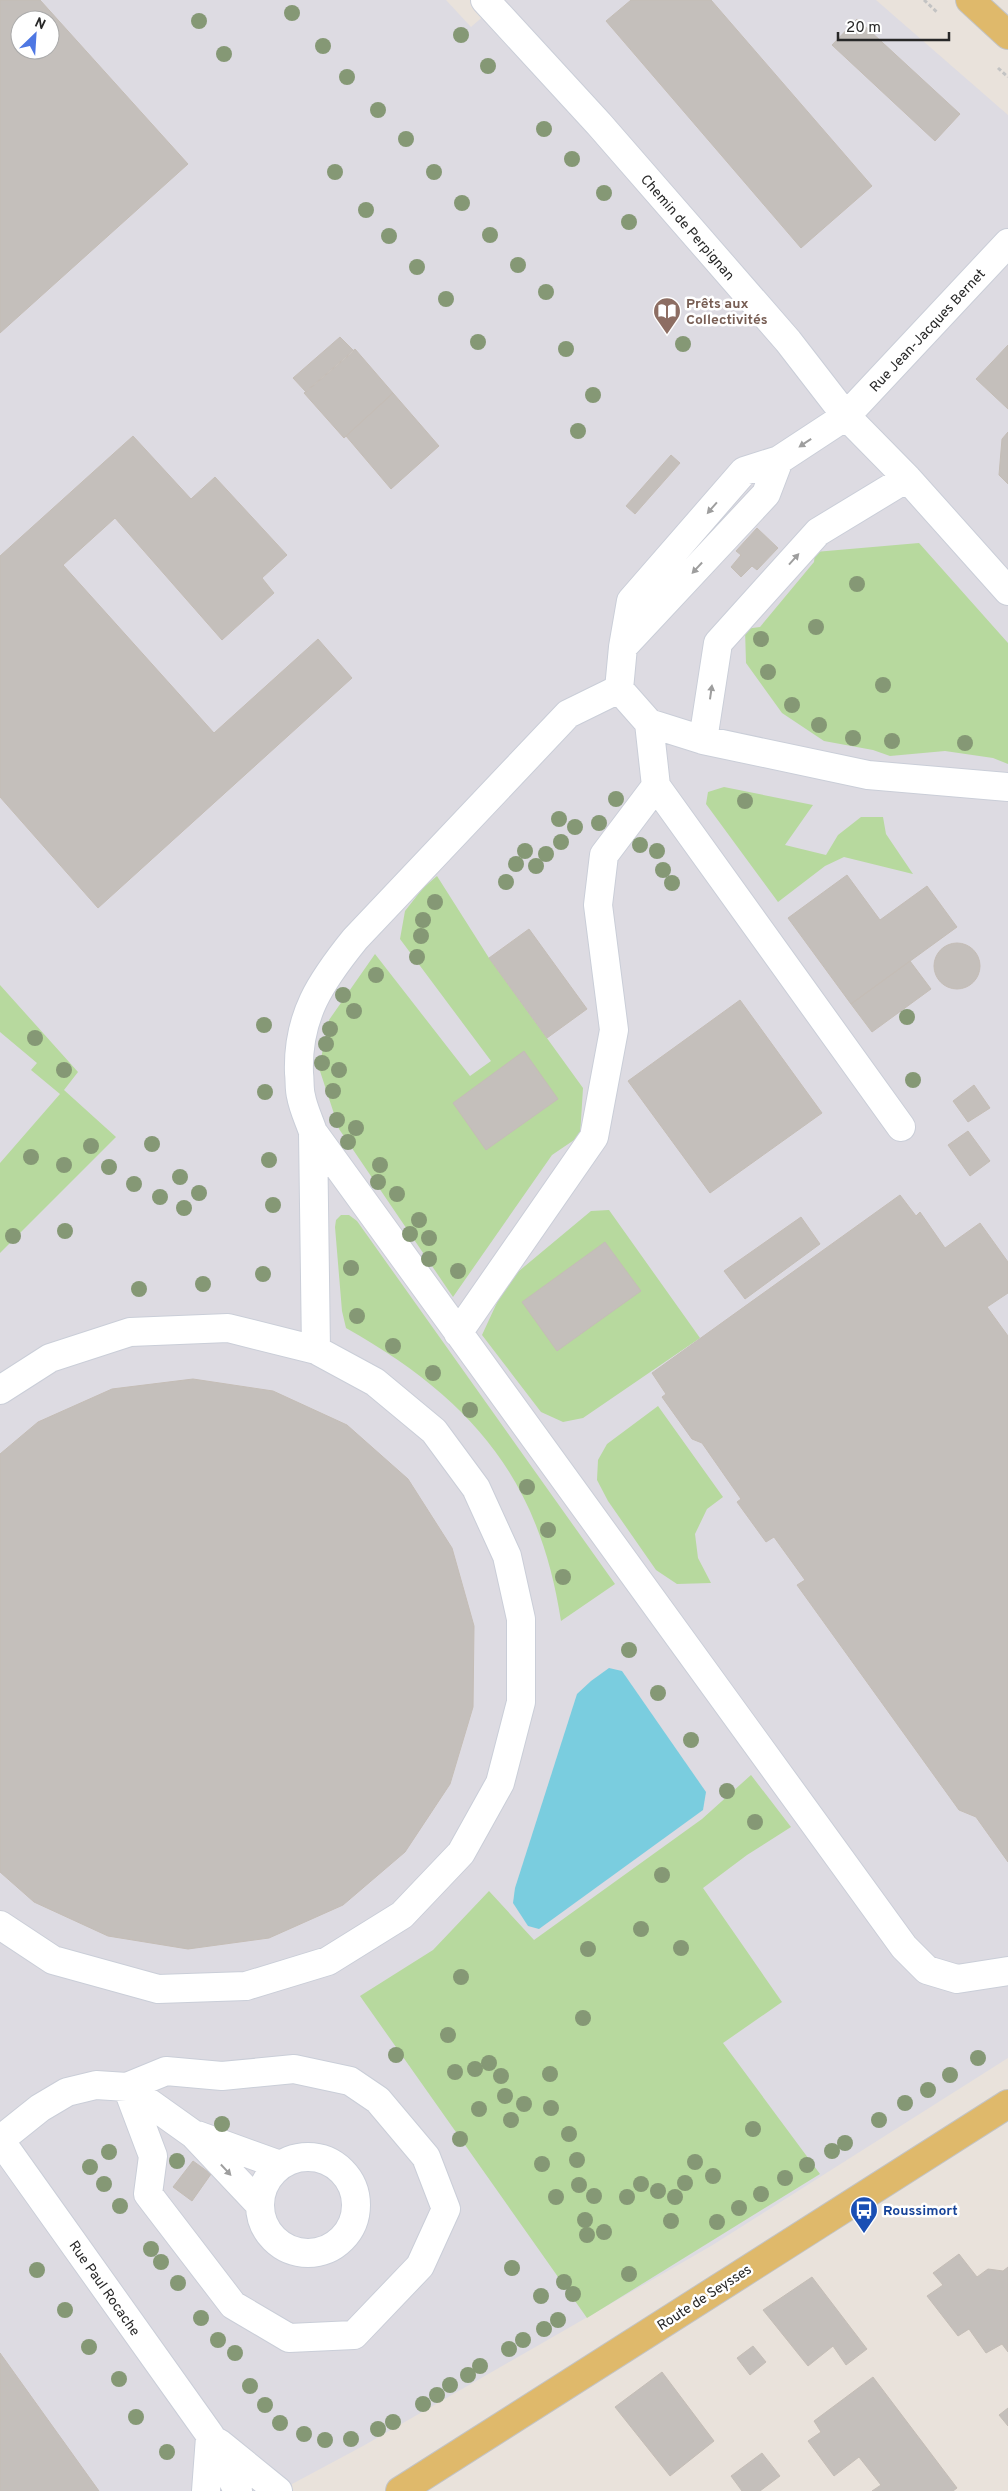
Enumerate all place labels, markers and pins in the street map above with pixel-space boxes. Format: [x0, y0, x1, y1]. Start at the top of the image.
library icon: Prêts aux Collectivités [652, 296, 682, 335]
place label: Prêts aux Collectivités [686, 296, 768, 329]
bus stop icon: Roussimort [849, 2195, 879, 2234]
place label: Roussimort [883, 2203, 958, 2220]

